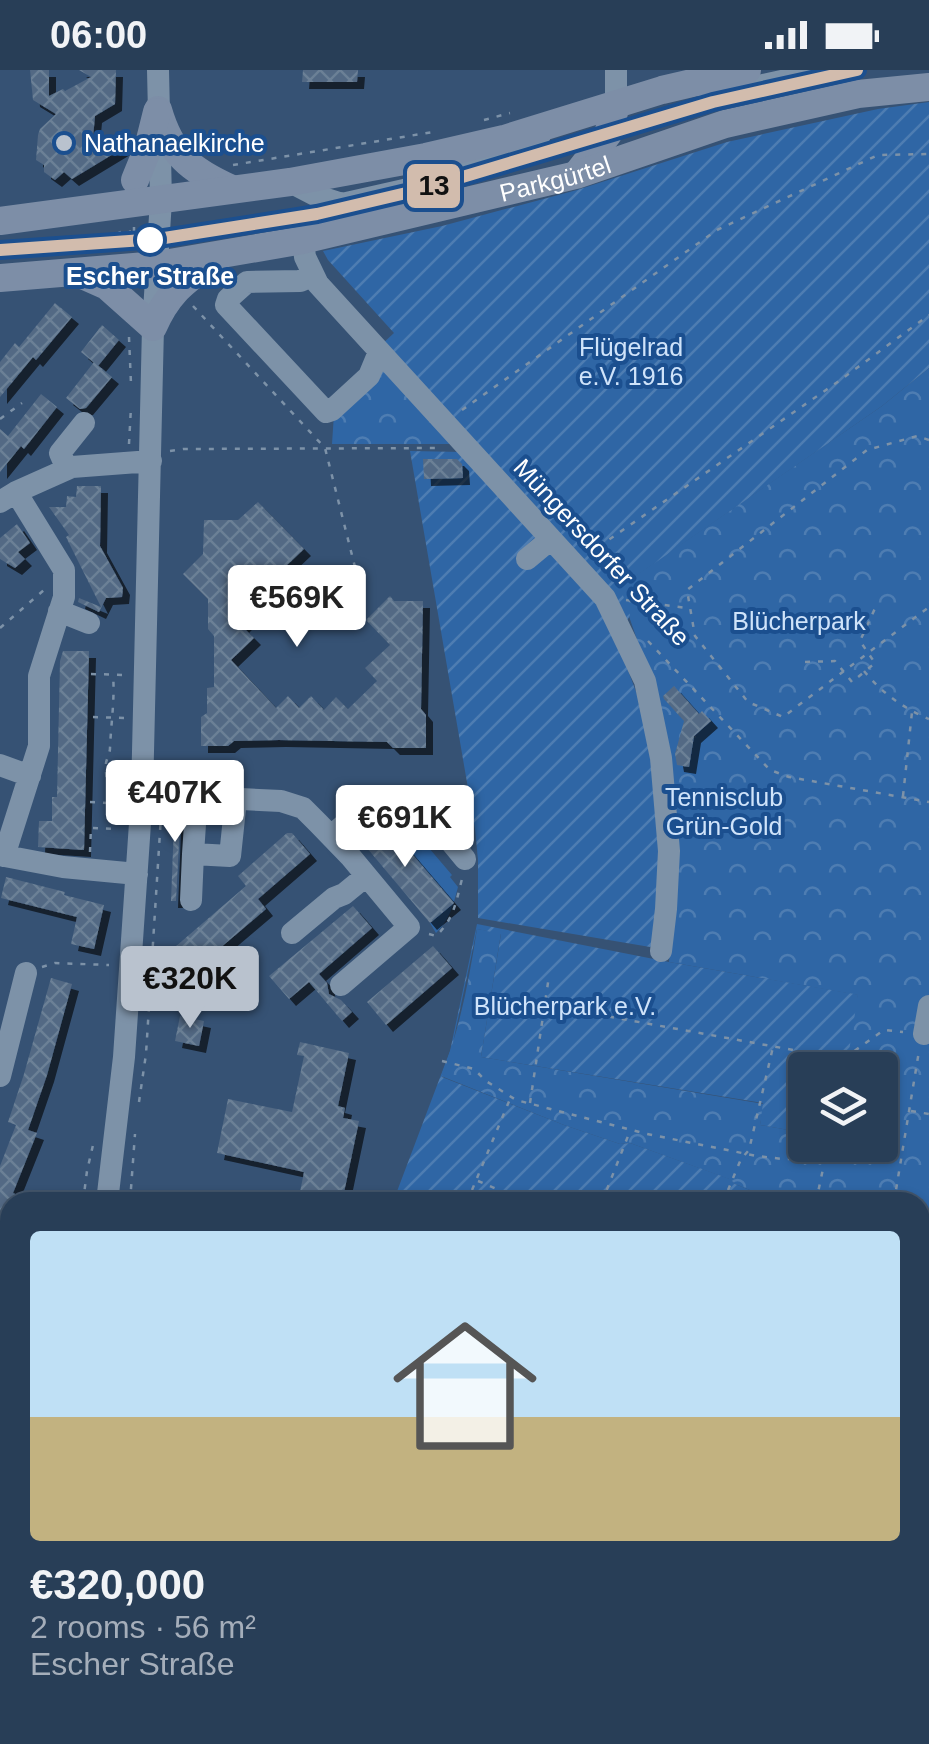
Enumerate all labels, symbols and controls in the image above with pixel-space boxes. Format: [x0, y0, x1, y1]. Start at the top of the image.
text: 06:00 [50, 14, 147, 56]
place label: Nathanaelkirche [84, 129, 265, 157]
marker: Nathanaelkirche [53, 132, 75, 154]
street label: Parkgürtel [497, 150, 614, 207]
line badge: 13 [405, 162, 462, 210]
text: 13 [418, 170, 450, 201]
marker: Escher Straße [134, 224, 166, 256]
place label: Escher Straße [66, 262, 234, 290]
park label: Flügelrad e.V. 1916 [579, 333, 683, 390]
street label: Müngersdorfer Straße [508, 453, 696, 651]
pin: €569K [227, 565, 367, 650]
text: €569K [250, 579, 344, 615]
park label: Blücherpark [732, 607, 866, 635]
pin: €407K [105, 760, 245, 845]
text: €407K [128, 774, 222, 810]
park label: Tennisclub Grün-Gold [665, 783, 783, 840]
pin: €691K [335, 785, 475, 870]
text: €691K [358, 799, 452, 835]
pin: €320K [120, 946, 260, 1031]
text: €320K [143, 960, 237, 996]
park label: Blücherpark e.V. [474, 992, 656, 1020]
map controls [788, 1052, 898, 1162]
button: layers [788, 1052, 898, 1162]
icon: home [375, 1296, 555, 1476]
text: €320,000 [30, 1561, 205, 1608]
text: 2 rooms · 56 m² [30, 1609, 256, 1645]
text: Escher Straße [30, 1646, 235, 1682]

